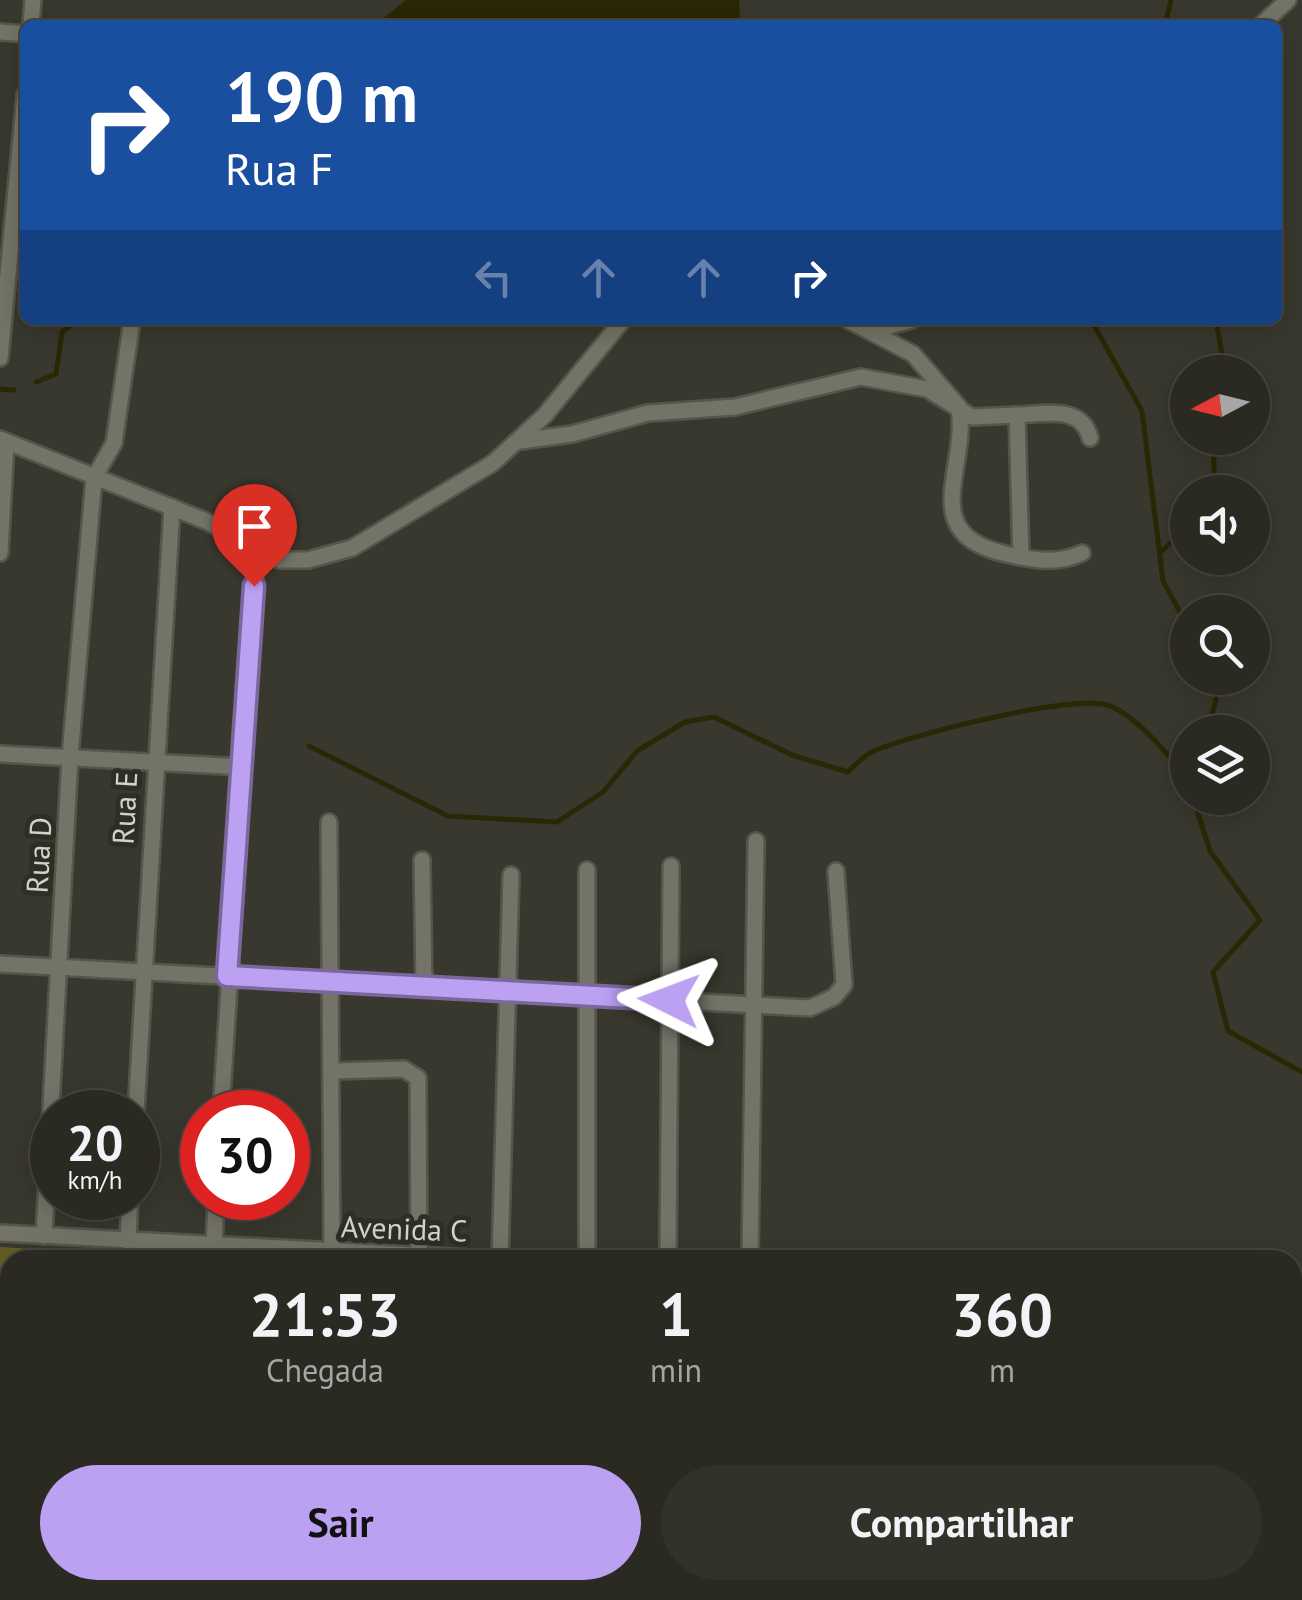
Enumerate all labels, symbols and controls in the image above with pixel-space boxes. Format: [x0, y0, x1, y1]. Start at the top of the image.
text: 190 m [225, 51, 418, 141]
icon: right [60, 60, 190, 190]
text: Rua F [225, 139, 333, 197]
icon: left [466, 250, 521, 305]
icon: ahead [571, 250, 626, 305]
icon: ahead [676, 250, 731, 305]
icon: right [781, 250, 836, 305]
north arrow [1170, 355, 1270, 455]
map controls [1170, 355, 1270, 815]
button: sound [1170, 475, 1270, 575]
pin [212, 484, 297, 587]
icon: arrive [227, 499, 282, 554]
button: search [1170, 595, 1270, 695]
button: layers [1170, 715, 1270, 815]
street label: Rua E [103, 771, 145, 845]
street label: Rua D [17, 816, 59, 894]
position arrow [617, 948, 721, 1052]
speed limit sign: 30 [180, 1090, 310, 1220]
text: 20 [67, 1110, 123, 1175]
text: km/h [68, 1164, 122, 1196]
street label: Avenida C [340, 1206, 468, 1250]
text: 21:53 [249, 1275, 401, 1353]
text: 1 [659, 1275, 693, 1353]
text: 360 [951, 1275, 1053, 1353]
text: Chegada [266, 1349, 384, 1391]
text: min [650, 1349, 702, 1391]
text: m [989, 1349, 1015, 1391]
button: Sair [40, 1465, 641, 1580]
button: Compartilhar [661, 1465, 1262, 1580]

